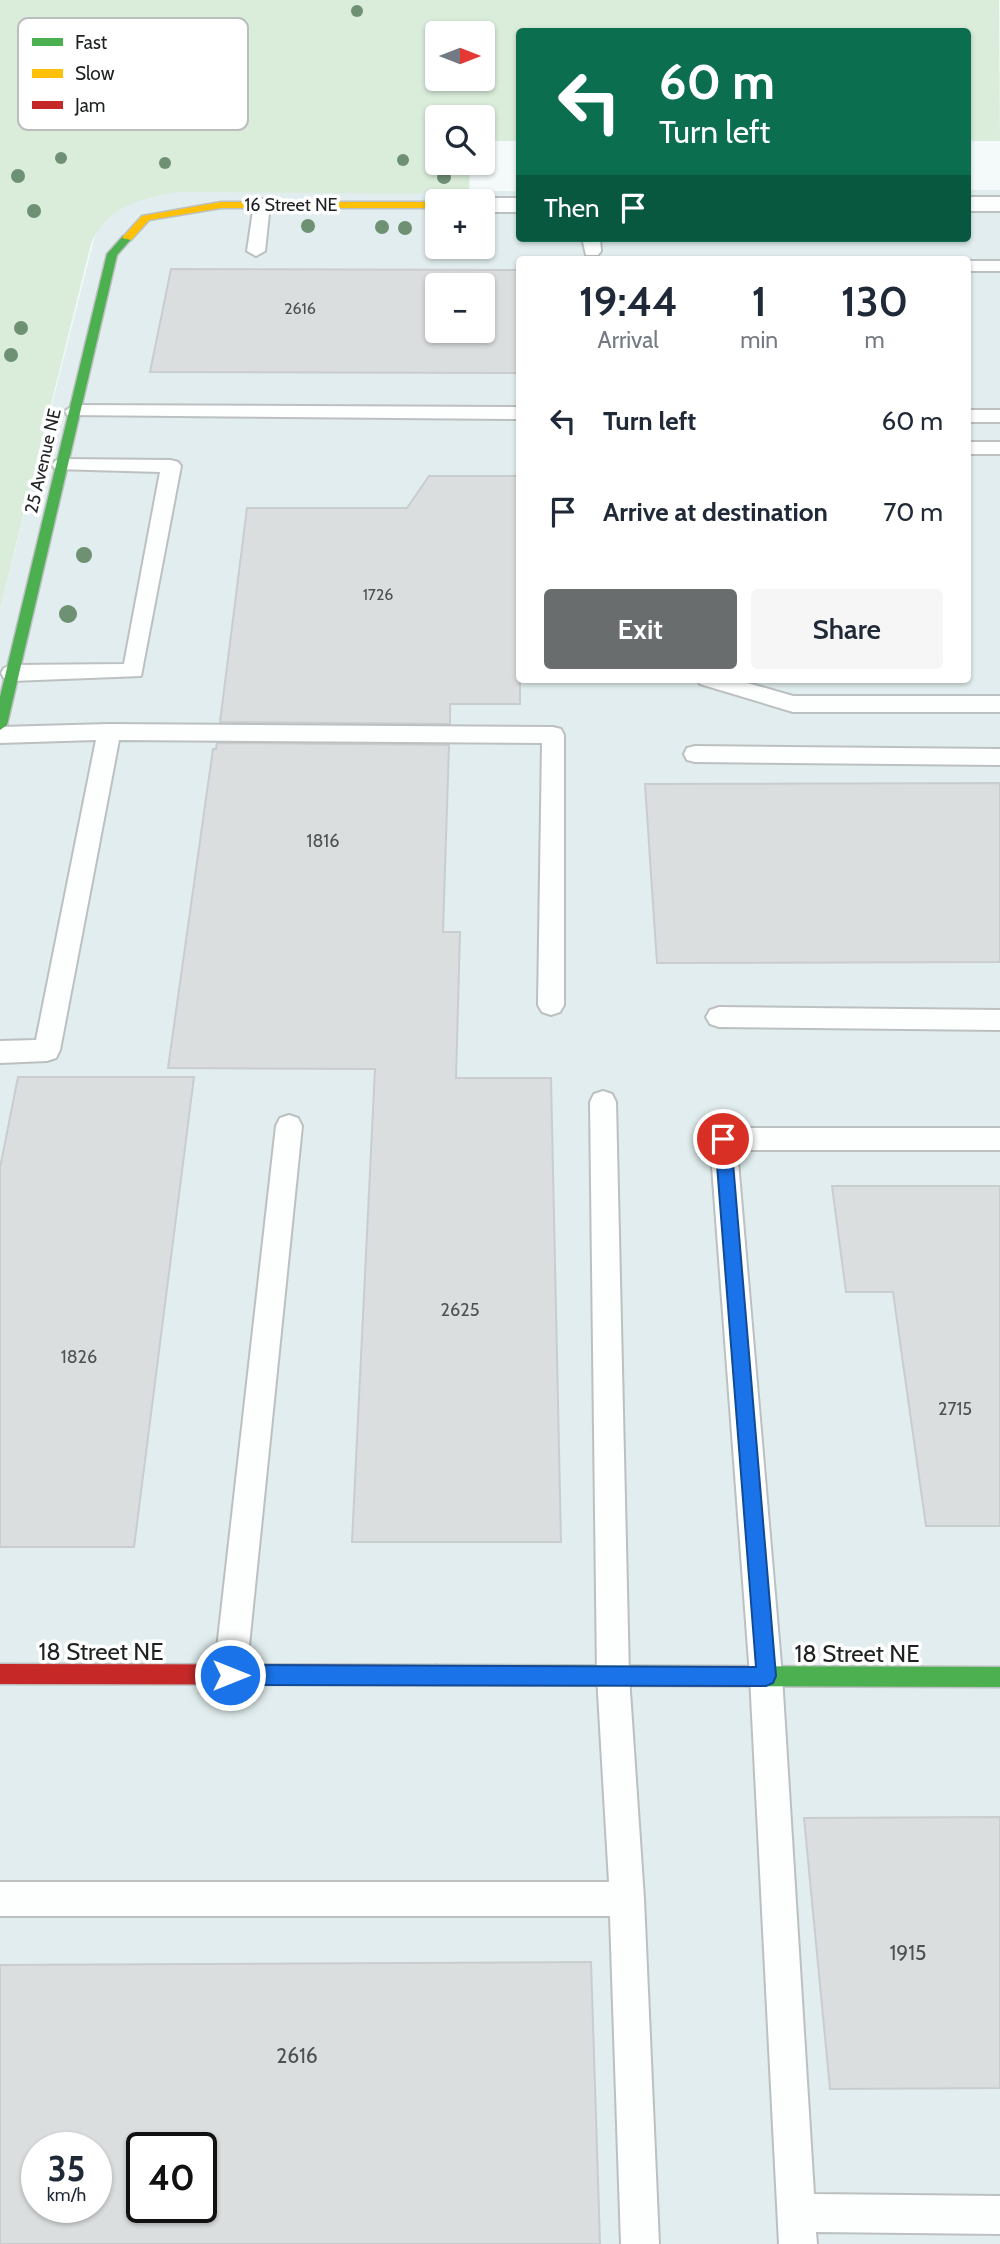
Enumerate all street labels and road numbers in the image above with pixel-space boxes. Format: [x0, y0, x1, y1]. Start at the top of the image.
street label: 16 Street NE [244, 194, 338, 216]
street label: 25 Avenue NE [20, 406, 66, 516]
street label: 18 Street NE [38, 1637, 164, 1666]
street label: 18 Street NE [794, 1639, 920, 1668]

